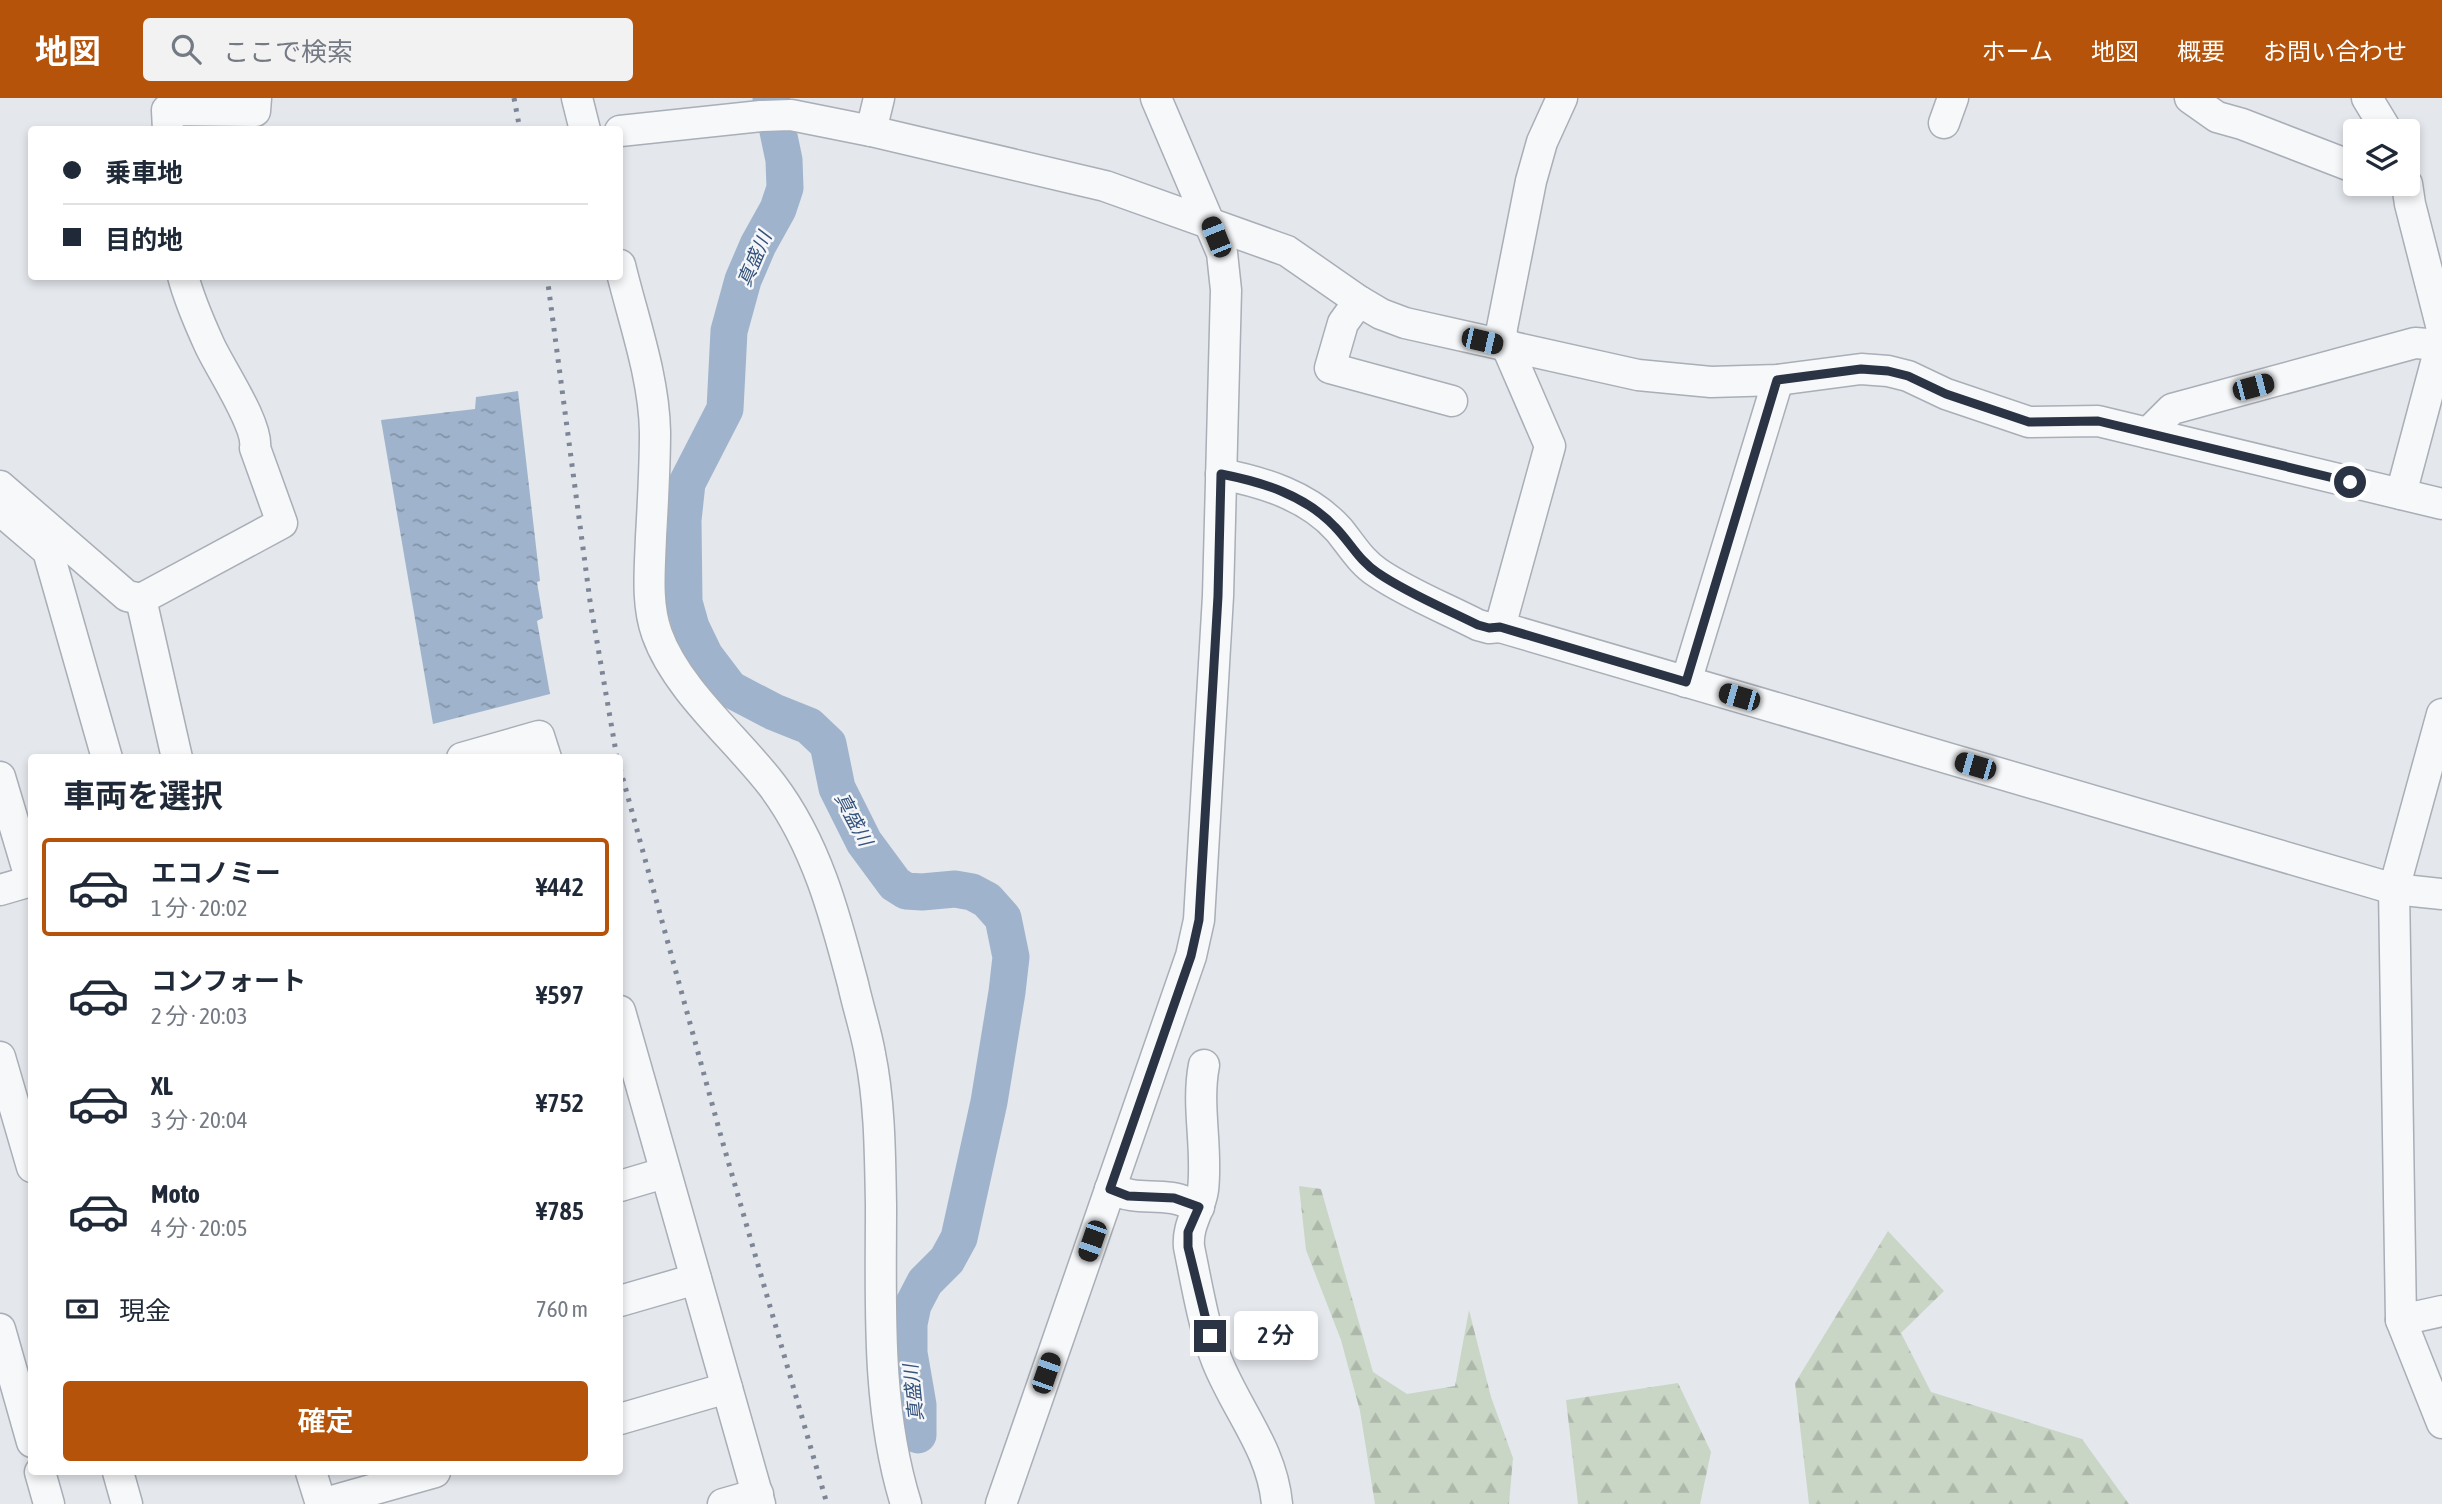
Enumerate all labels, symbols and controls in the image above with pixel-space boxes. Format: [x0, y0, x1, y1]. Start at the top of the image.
search box [143, 18, 633, 81]
icon: search [167, 30, 205, 68]
text: 地図 [35, 32, 101, 70]
text: ここで検索 [223, 37, 353, 67]
text: ホーム [1982, 38, 2053, 65]
text: 地図 [2091, 38, 2139, 65]
text: 概要 [2177, 38, 2225, 65]
text: お問い合わせ [2263, 38, 2407, 65]
map controls [2343, 119, 2420, 196]
button: layers [2343, 119, 2420, 196]
text: 乗車地 [105, 158, 183, 188]
car [1199, 214, 1234, 260]
text: 目的地 [105, 225, 183, 255]
water label: 真盛川 [733, 227, 776, 290]
car [1460, 326, 1505, 356]
car [2230, 371, 2277, 403]
route start [2334, 466, 2366, 498]
car [1716, 681, 1763, 713]
car [1952, 750, 1999, 782]
text: 車両を選択 [63, 777, 223, 814]
water label: 真盛川 [831, 789, 878, 851]
icon: car [67, 856, 130, 919]
text: エコノミー [151, 858, 281, 888]
text: ¥442 [536, 872, 584, 902]
text: 1 分 · 20:02 [151, 895, 247, 921]
icon: car [67, 964, 130, 1027]
text: コンフォート [151, 966, 306, 996]
text: ¥597 [536, 980, 584, 1010]
text: 2 分 · 20:03 [151, 1003, 247, 1029]
text: XL [151, 1071, 173, 1101]
icon: car [67, 1072, 130, 1135]
text: ¥752 [536, 1088, 584, 1118]
text: 3 分 · 20:04 [151, 1107, 247, 1133]
text: Moto [151, 1179, 200, 1209]
icon: car [67, 1180, 130, 1243]
text: ¥785 [536, 1196, 584, 1226]
text: 4 分 · 20:05 [151, 1215, 247, 1241]
car [1076, 1218, 1109, 1264]
icon: cash [63, 1290, 101, 1328]
text: 現金 [119, 1296, 171, 1326]
text: 760 m [536, 1296, 588, 1322]
callout: 2 分 [1234, 1312, 1318, 1360]
route end [1194, 1320, 1226, 1352]
text: 2 分 [1258, 1322, 1294, 1348]
car [1030, 1350, 1063, 1396]
water label: 真盛川 [899, 1362, 927, 1423]
button: 確定 [63, 1381, 588, 1461]

